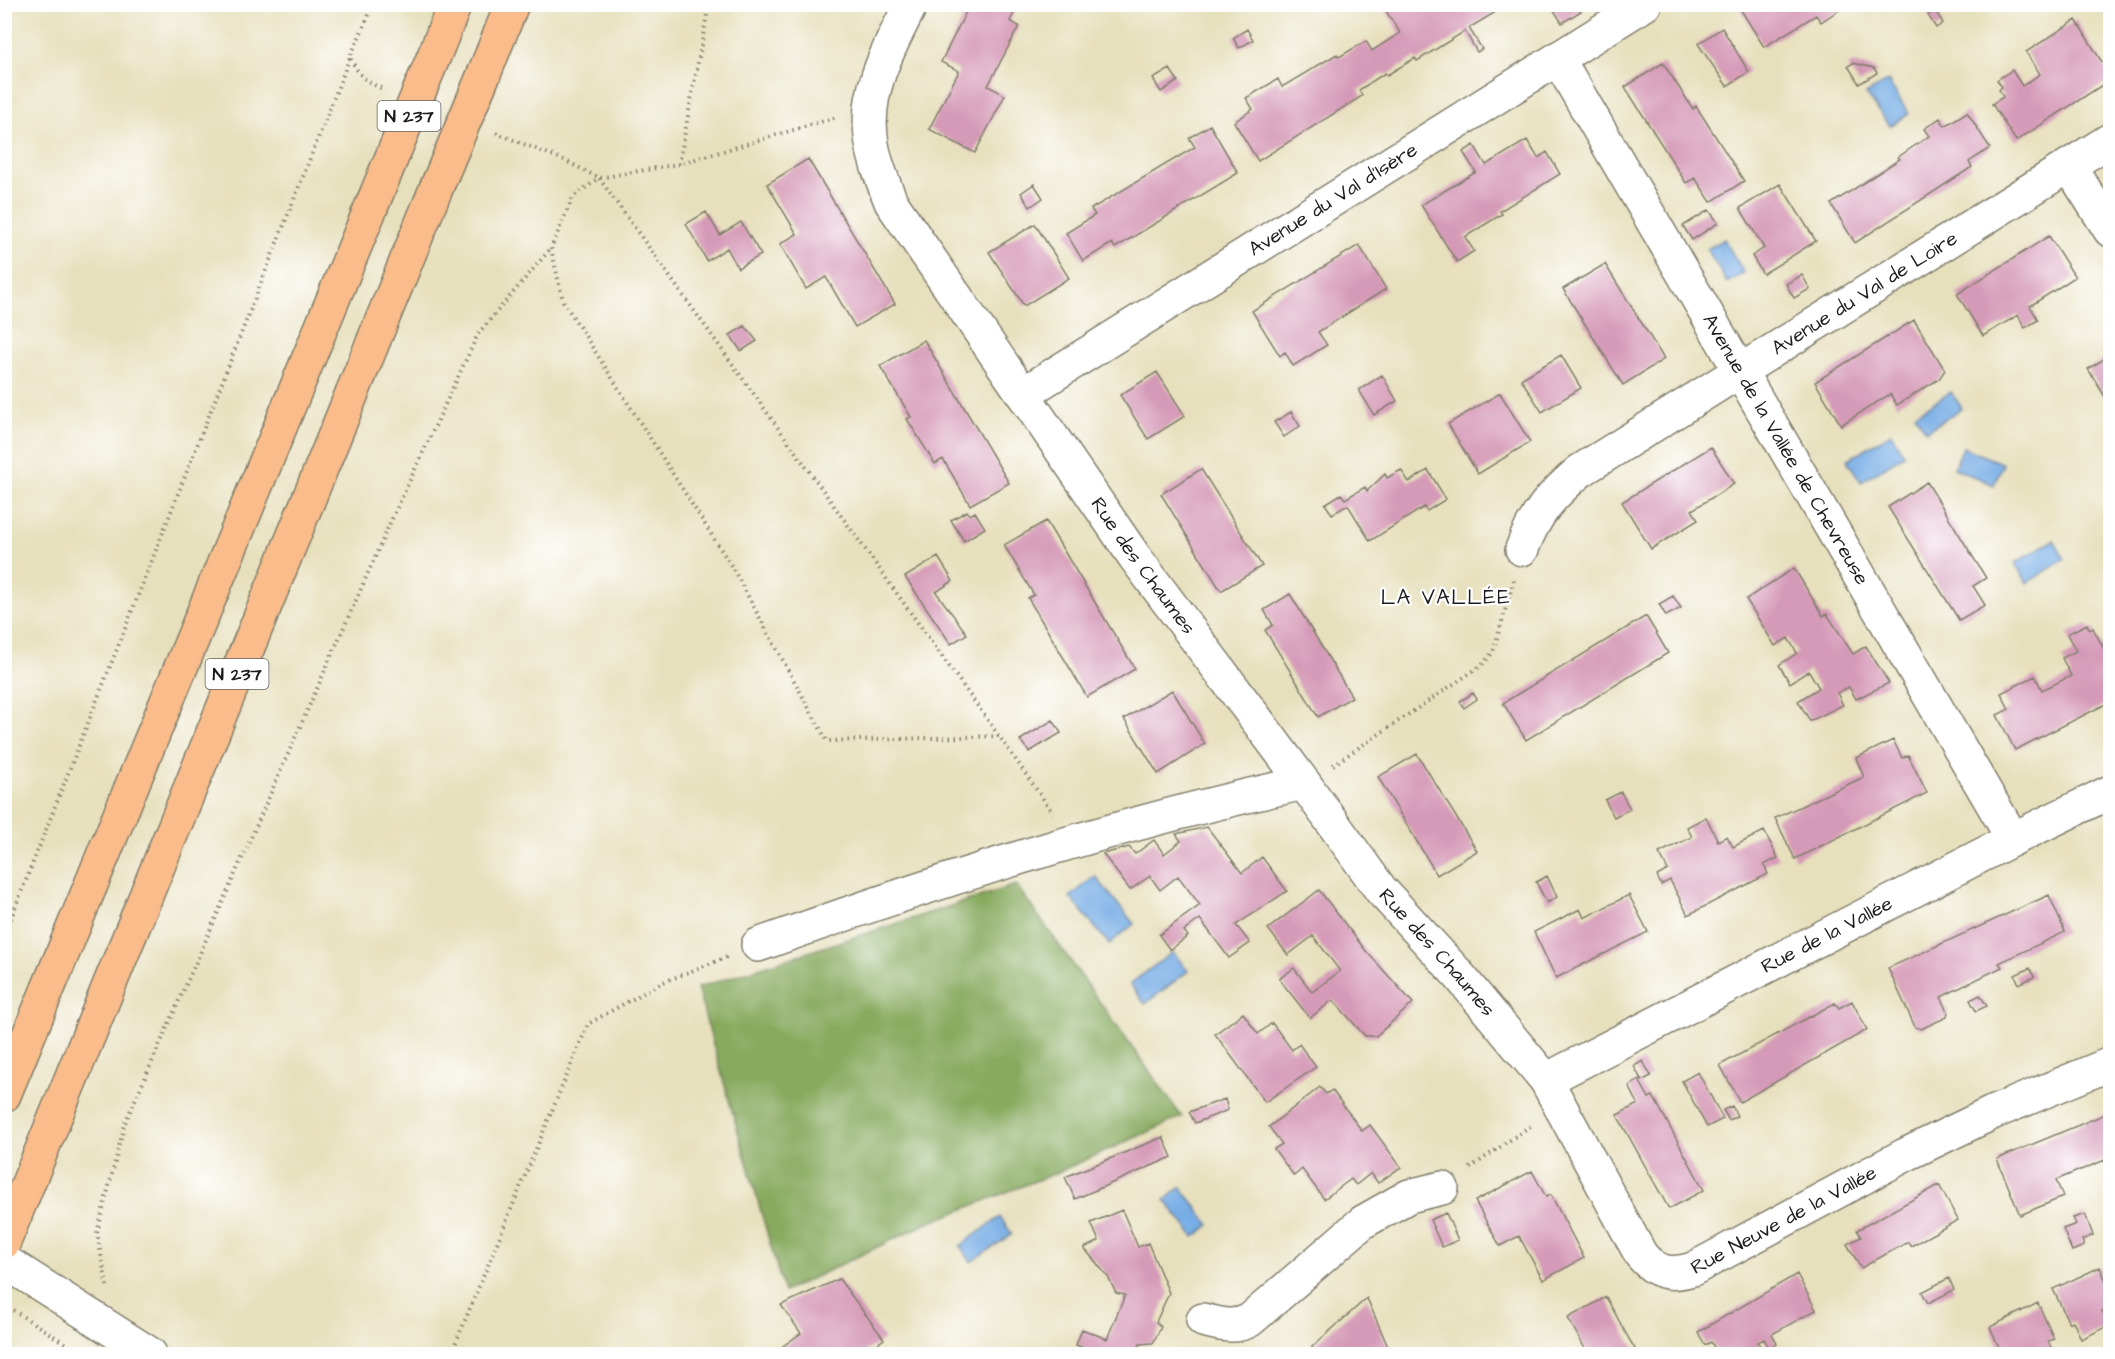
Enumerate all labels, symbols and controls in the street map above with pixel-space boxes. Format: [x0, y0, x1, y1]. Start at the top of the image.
road number: N 237 [378, 101, 440, 131]
street label: Avenue du Val d'Isère [1243, 136, 1423, 263]
street label: Avenue du Val de Loire [1766, 225, 1963, 362]
street label: Avenue de la Vallée de Chevreuse [1696, 309, 1876, 590]
street label: Rue des Chaumes [1084, 492, 1202, 640]
district label: LA VALLÉE [1381, 583, 1511, 612]
road number: N 237 [206, 659, 268, 689]
street label: Rue des Chaumes [1372, 882, 1502, 1023]
street label: Rue de la Vallée [1756, 889, 1898, 981]
street label: Rue Neuve de la Vallée [1686, 1159, 1882, 1282]

